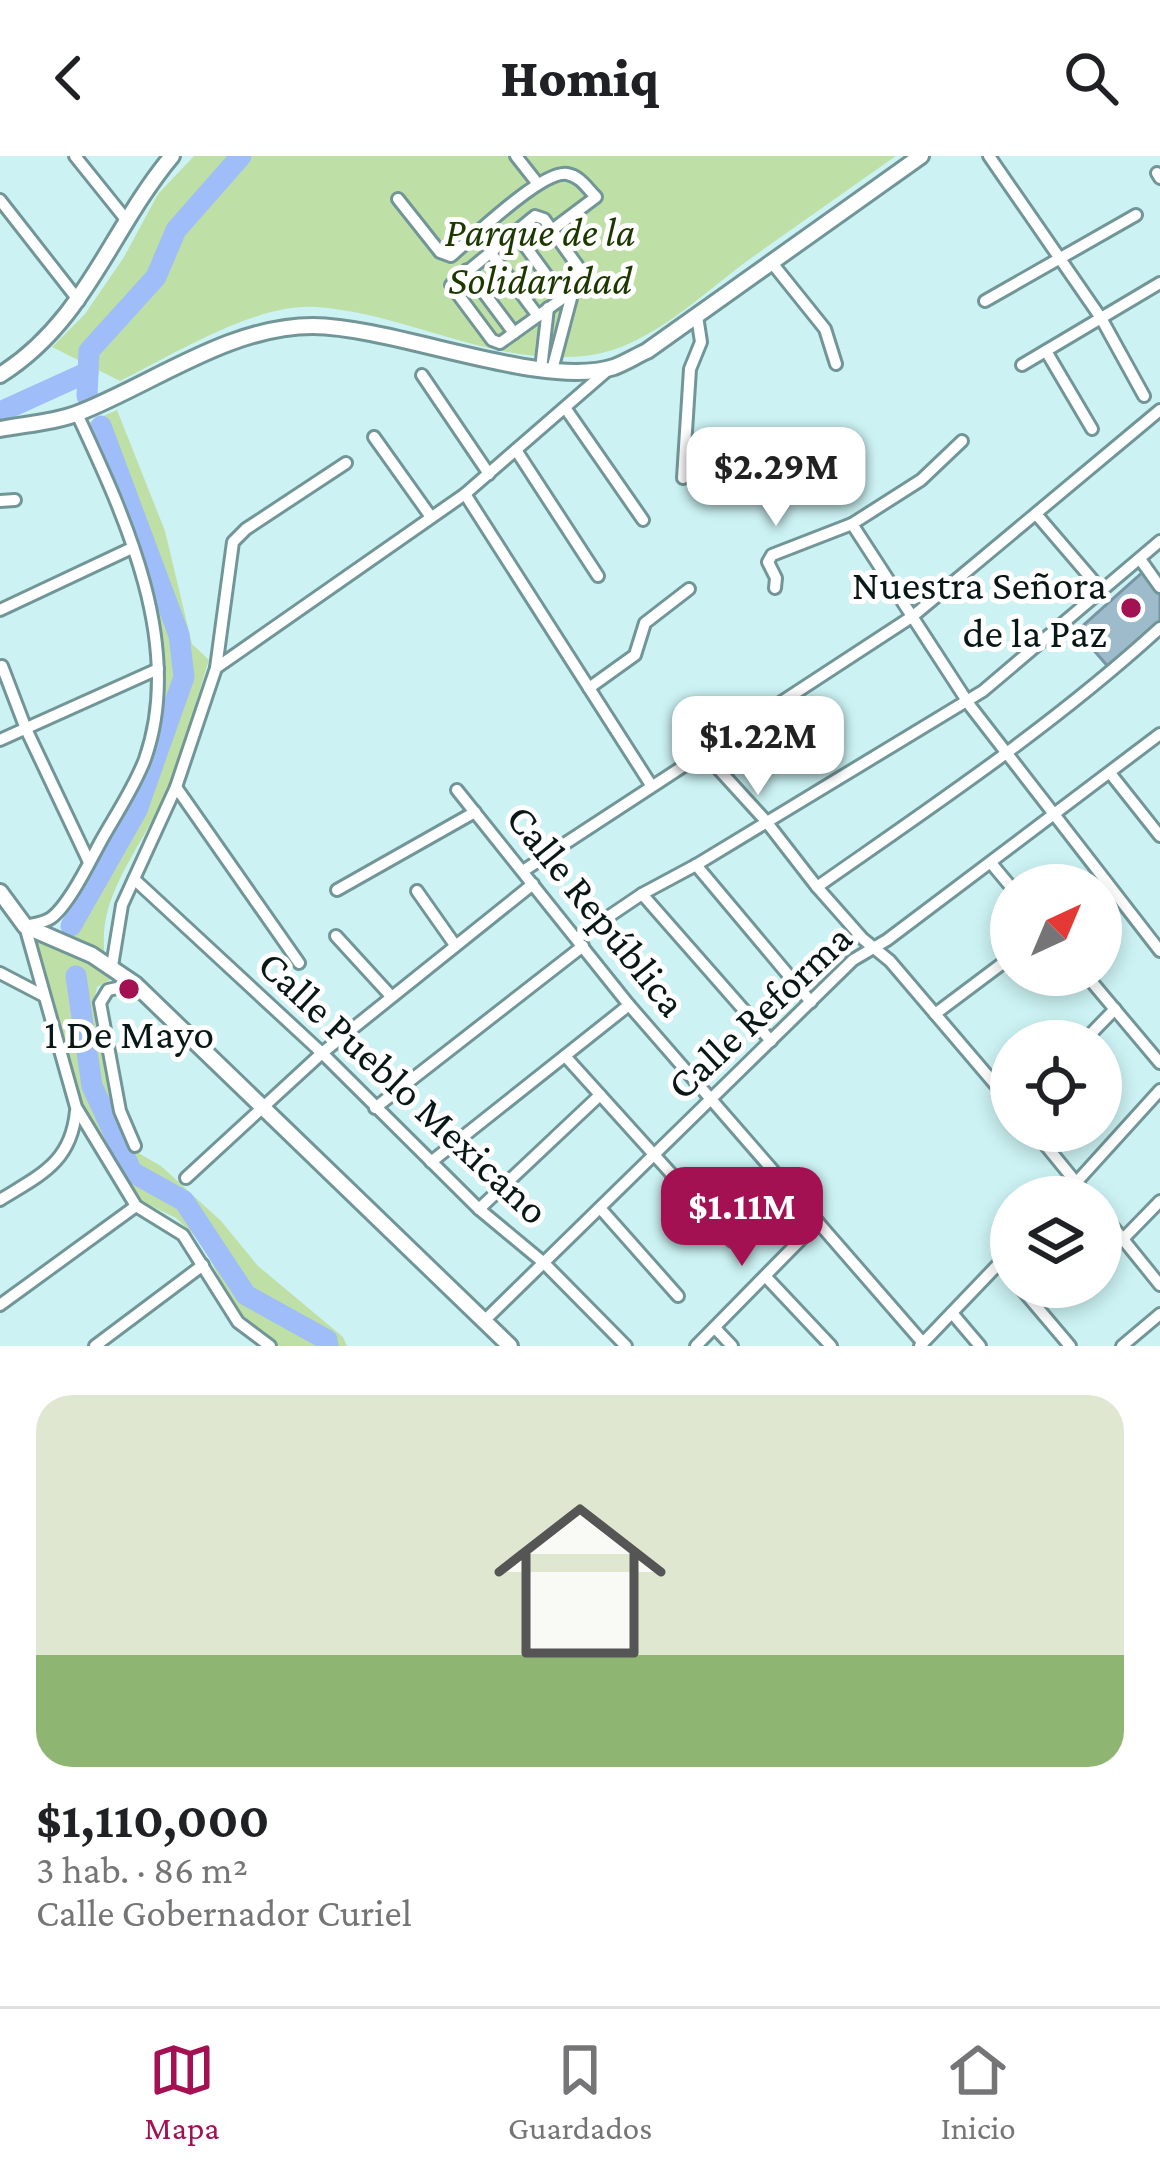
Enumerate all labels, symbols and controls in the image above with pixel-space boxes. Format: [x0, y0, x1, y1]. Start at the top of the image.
icon: back [36, 45, 102, 111]
icon: search [1058, 45, 1124, 111]
text: Homiq [501, 48, 659, 108]
park label: Parque de la Solidaridad [444, 208, 636, 303]
pin: $2.29M [678, 427, 874, 529]
text: $2.29M [713, 444, 839, 487]
place label: Nuestra Señora de la Paz [852, 561, 1107, 656]
marker: Nuestra Señora de la Paz [1118, 595, 1144, 621]
pin: $1.22M [660, 696, 856, 798]
text: $1.22M [699, 713, 817, 756]
street label: Calle República [497, 795, 697, 1025]
north arrow [990, 864, 1122, 996]
map controls [990, 864, 1122, 1308]
street label: Calle Reforma [657, 914, 861, 1108]
street label: Calle Pueblo Mexicano [249, 941, 559, 1233]
marker: 1 De Mayo [116, 976, 142, 1002]
place label: 1 De Mayo [44, 1010, 214, 1057]
button: locate [990, 1020, 1122, 1152]
pin: $1.11M [644, 1167, 840, 1269]
button: layers [990, 1176, 1122, 1308]
text: $1.11M [688, 1184, 796, 1227]
icon: home [472, 1473, 688, 1689]
text: $1,110,000 [36, 1791, 270, 1848]
text: 3 hab. · 86 m² [36, 1848, 248, 1891]
text: Calle Gobernador Curiel [36, 1891, 412, 1934]
tab: Mapa [144, 2037, 220, 2146]
tab: Guardados [508, 2037, 652, 2146]
tab: Inicio [941, 2037, 1016, 2146]

